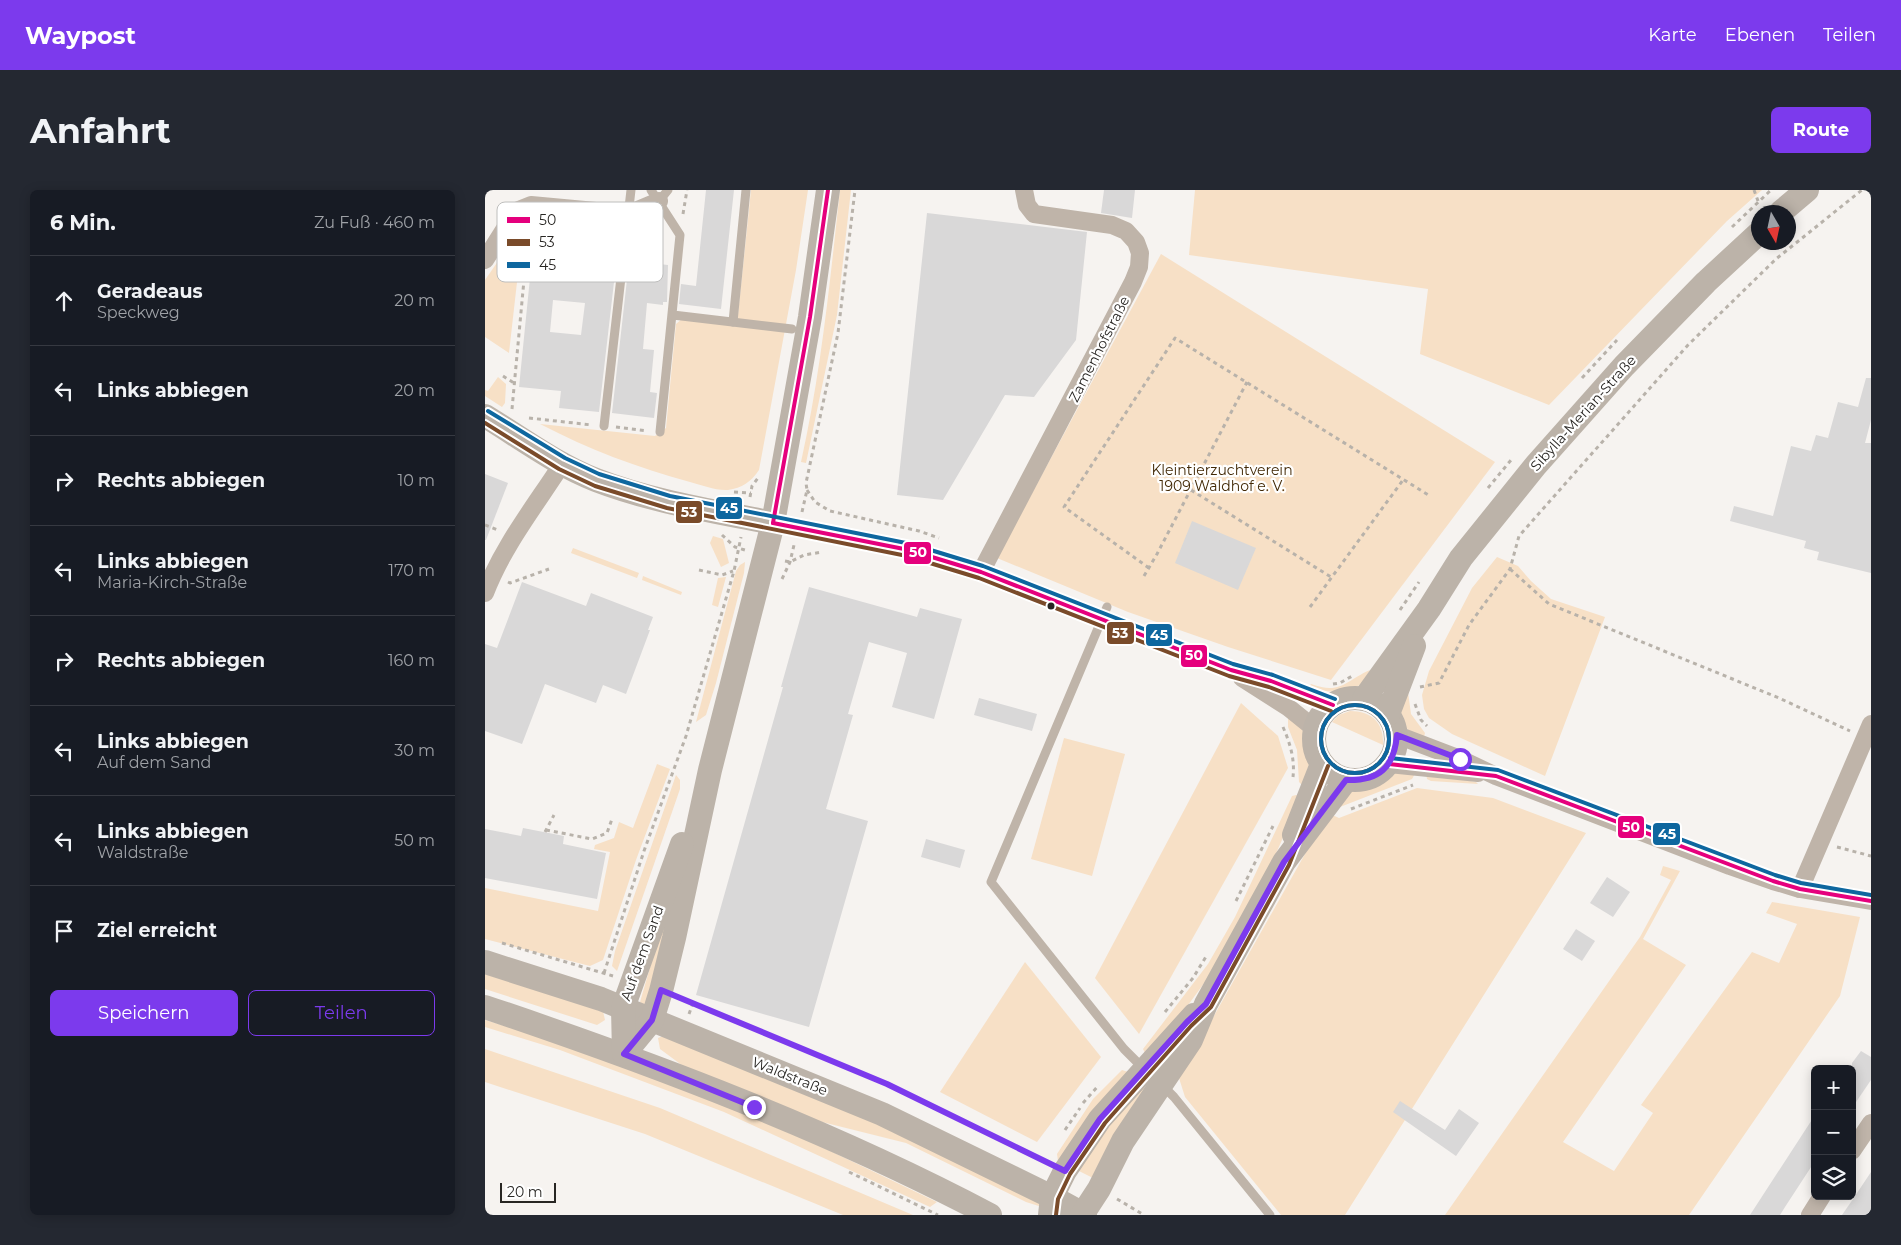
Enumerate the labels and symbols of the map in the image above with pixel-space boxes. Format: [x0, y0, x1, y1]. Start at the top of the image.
legend [497, 202, 663, 282]
north arrow [1751, 205, 1796, 250]
text: 50 [539, 211, 556, 229]
text: 53 [539, 233, 555, 251]
text: 45 [539, 256, 556, 274]
street label: Zamenhofstraße [1064, 293, 1134, 405]
street label: Sibylla-Merian-Straße [1526, 351, 1640, 475]
park label: Kleintierzuchtverein 1909 Waldhof e. V. [1151, 461, 1293, 495]
line badge: 45 [715, 496, 743, 520]
text: 45 [720, 499, 738, 517]
line badge: 53 [675, 500, 703, 524]
text: 53 [681, 503, 697, 521]
line badge: 50 [903, 541, 932, 565]
text: 50 [909, 543, 927, 561]
unlabelled marker [1046, 601, 1056, 611]
line badge: 53 [1106, 621, 1135, 645]
line badge: 45 [1145, 623, 1173, 647]
text: 53 [1112, 624, 1128, 642]
text: 45 [1150, 626, 1168, 644]
line badge: 50 [1180, 644, 1208, 668]
text: 50 [1185, 646, 1203, 664]
route start [1449, 748, 1472, 771]
line badge: 50 [1617, 815, 1645, 839]
text: 50 [1622, 818, 1640, 836]
line badge: 45 [1652, 822, 1681, 846]
text: 45 [1658, 825, 1676, 843]
street label: Auf dem Sand [616, 903, 668, 1003]
street label: Waldstraße [750, 1053, 830, 1099]
route end [743, 1096, 766, 1119]
scale bar [500, 1180, 556, 1203]

